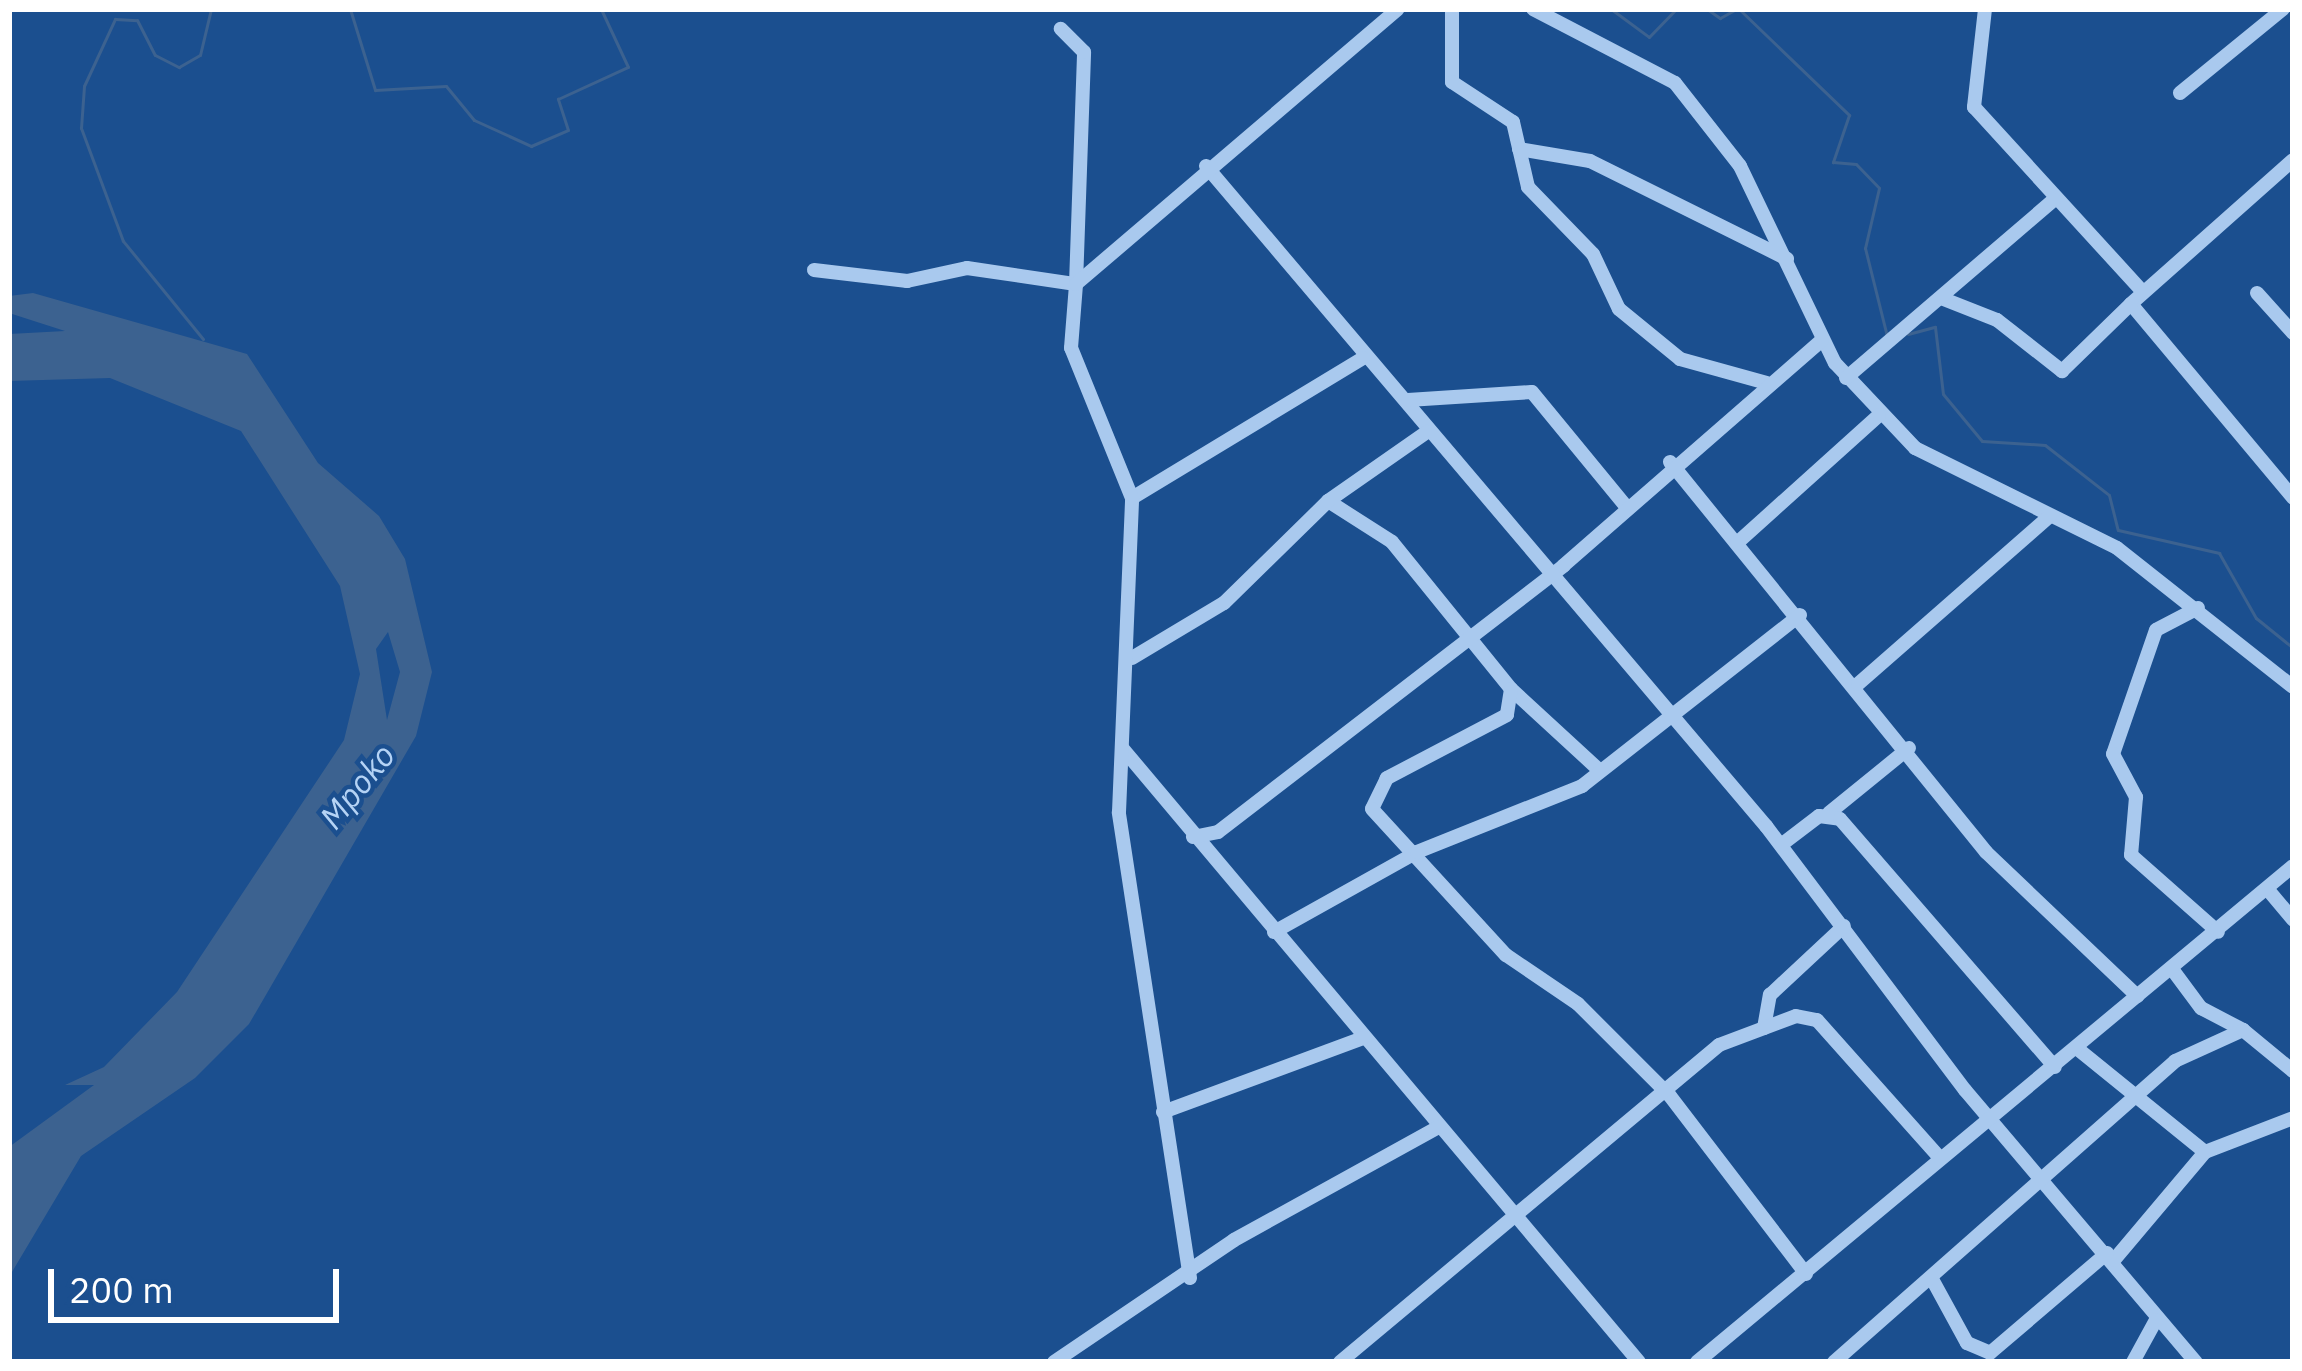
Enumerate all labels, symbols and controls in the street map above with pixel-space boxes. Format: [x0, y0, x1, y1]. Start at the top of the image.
water label: Mpoko [311, 736, 403, 836]
scale bar [54, 1245, 345, 1319]
text: 200 m [69, 1266, 174, 1313]

